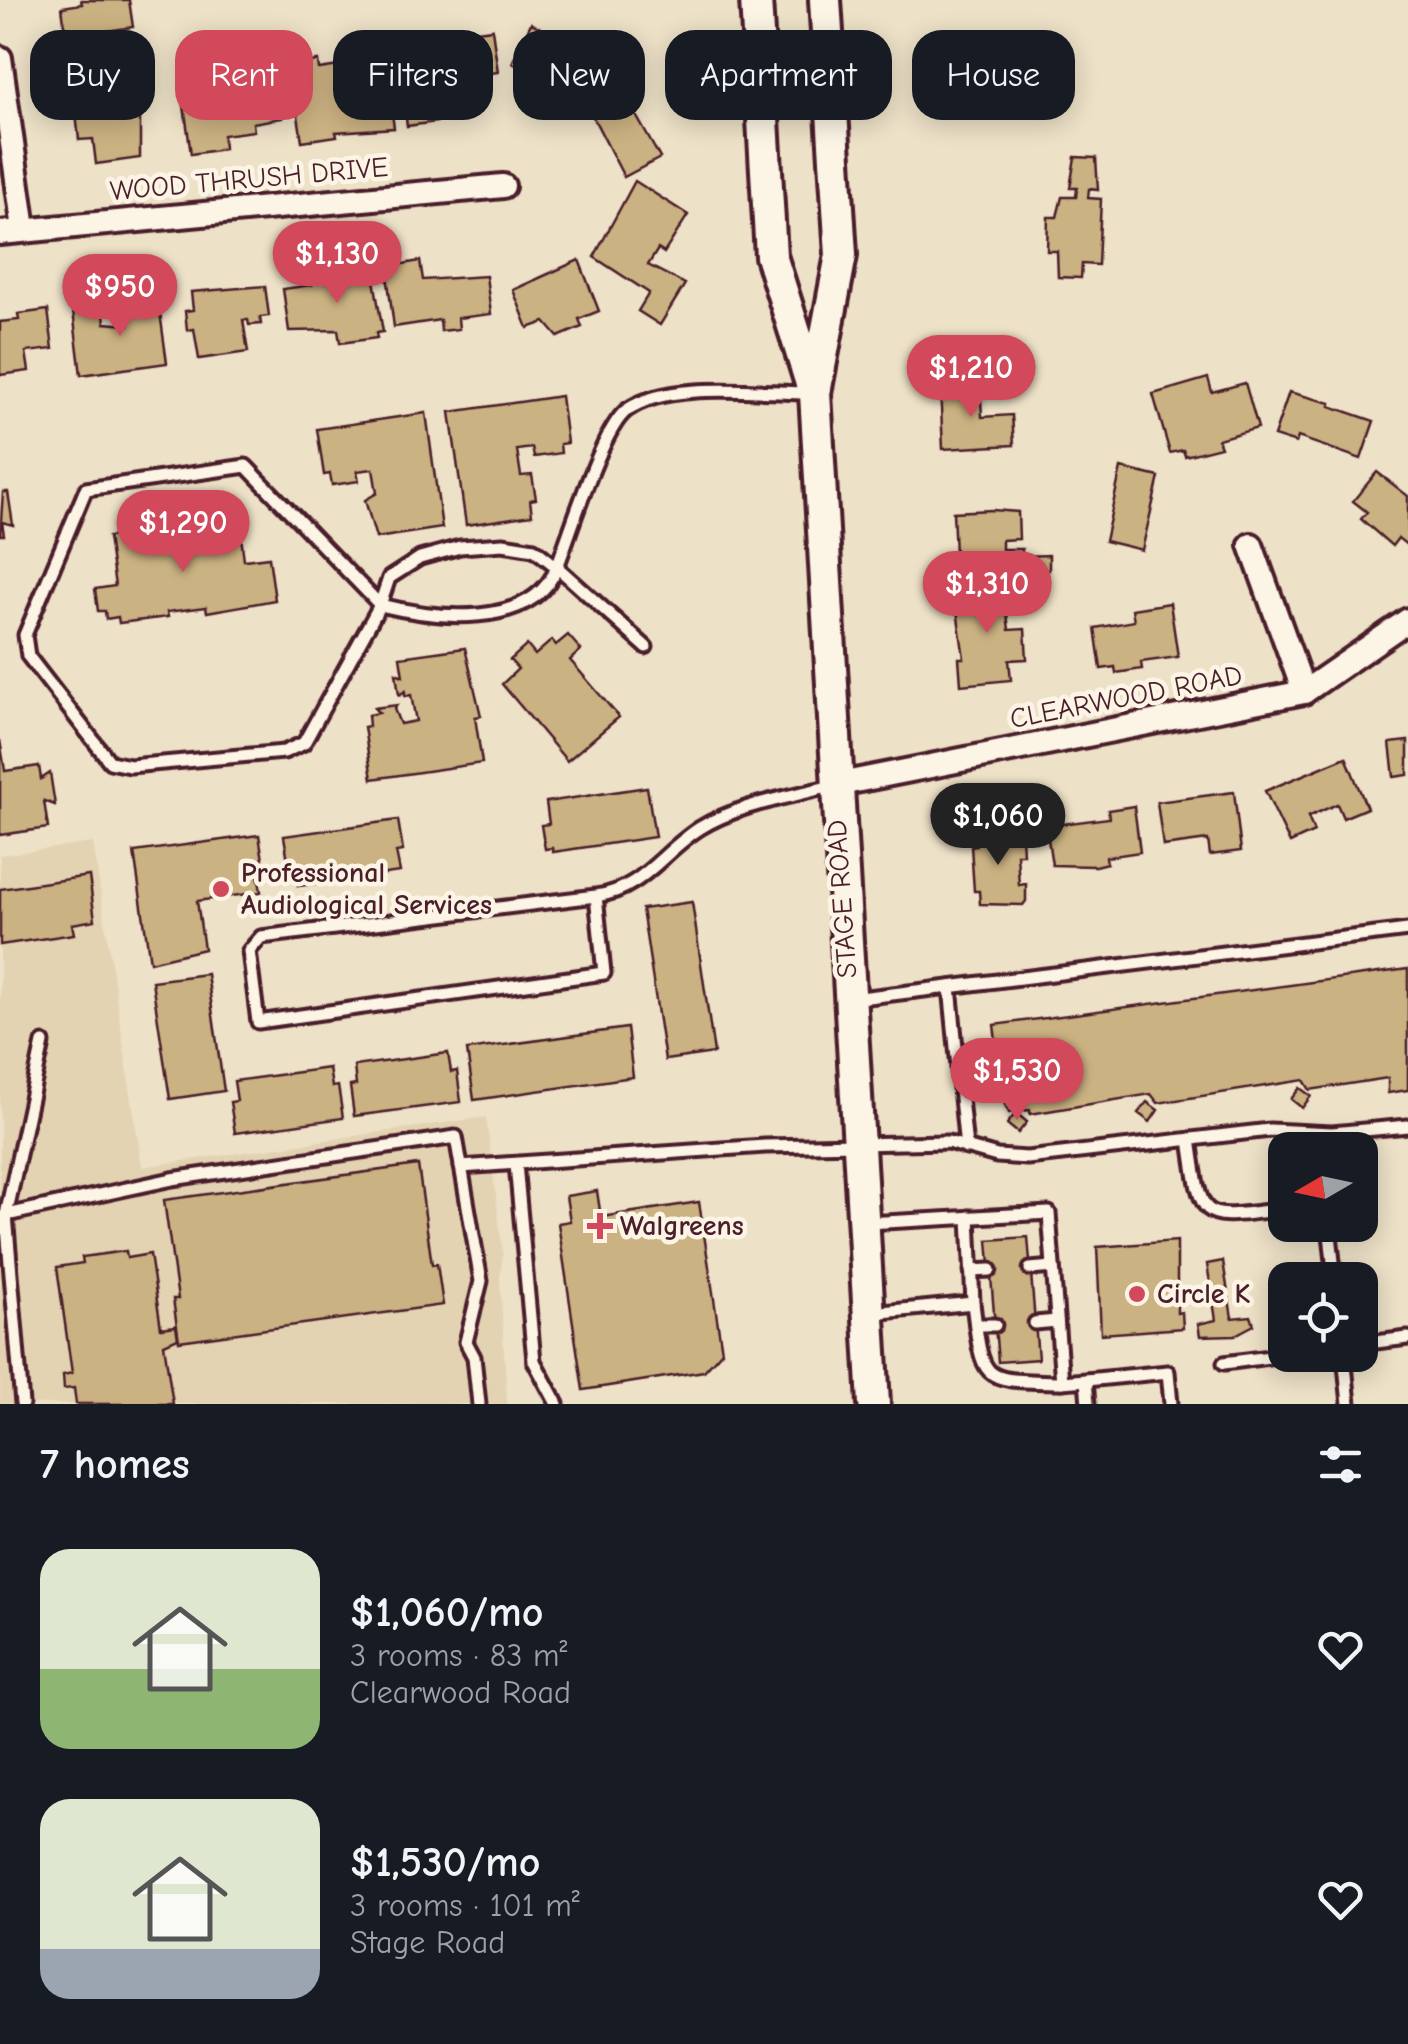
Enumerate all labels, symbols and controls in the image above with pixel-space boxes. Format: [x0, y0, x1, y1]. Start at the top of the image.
chip: Buy [30, 30, 155, 120]
chip: Rent [175, 30, 313, 120]
chip: Filters [333, 30, 493, 120]
chip: New [513, 30, 645, 120]
chip: Apartment [665, 30, 892, 120]
chip: House [912, 30, 1075, 120]
street label: WOOD THRUSH DRIVE [108, 151, 390, 207]
pin: $1,130 [256, 221, 418, 306]
text: $1,130 [295, 235, 379, 272]
pin: $950 [61, 254, 179, 339]
text: $950 [84, 268, 156, 305]
pin: $1,210 [890, 335, 1052, 420]
text: $1,210 [929, 349, 1013, 386]
pin: $1,290 [102, 490, 264, 575]
text: $1,290 [139, 504, 227, 541]
pin: $1,310 [906, 551, 1068, 636]
text: $1,310 [945, 565, 1029, 602]
street label: CLEARWOOD ROAD [1007, 659, 1245, 735]
pin: $1,060 [917, 783, 1079, 868]
text: $1,060 [952, 797, 1044, 834]
street label: STAGE ROAD [821, 819, 863, 979]
place label: Professional Audiological Services [241, 857, 492, 921]
marker: Professional Audiological Services [210, 878, 232, 900]
pin: $1,530 [936, 1038, 1098, 1123]
text: $1,530 [972, 1052, 1062, 1089]
north arrow [1268, 1132, 1378, 1242]
map controls [1268, 1132, 1378, 1372]
place label: Walgreens [620, 1210, 744, 1242]
marker: Walgreens [589, 1215, 611, 1237]
button: locate [1268, 1262, 1378, 1372]
place label: Circle K [1157, 1278, 1251, 1310]
marker: Circle K [1126, 1283, 1148, 1305]
icon: filters [1313, 1437, 1368, 1492]
text: 7 homes [40, 1440, 190, 1489]
text: $1,060/mo [350, 1588, 543, 1637]
icon: home [120, 1589, 240, 1709]
icon: heart [1313, 1622, 1368, 1677]
text: 3 rooms · 83 m² [350, 1637, 567, 1674]
text: Clearwood Road [350, 1674, 571, 1711]
text: $1,530/mo [350, 1838, 540, 1887]
icon: home [120, 1839, 240, 1959]
icon: heart [1313, 1872, 1368, 1927]
text: 3 rooms · 101 m² [350, 1887, 580, 1924]
text: Stage Road [350, 1924, 505, 1961]

